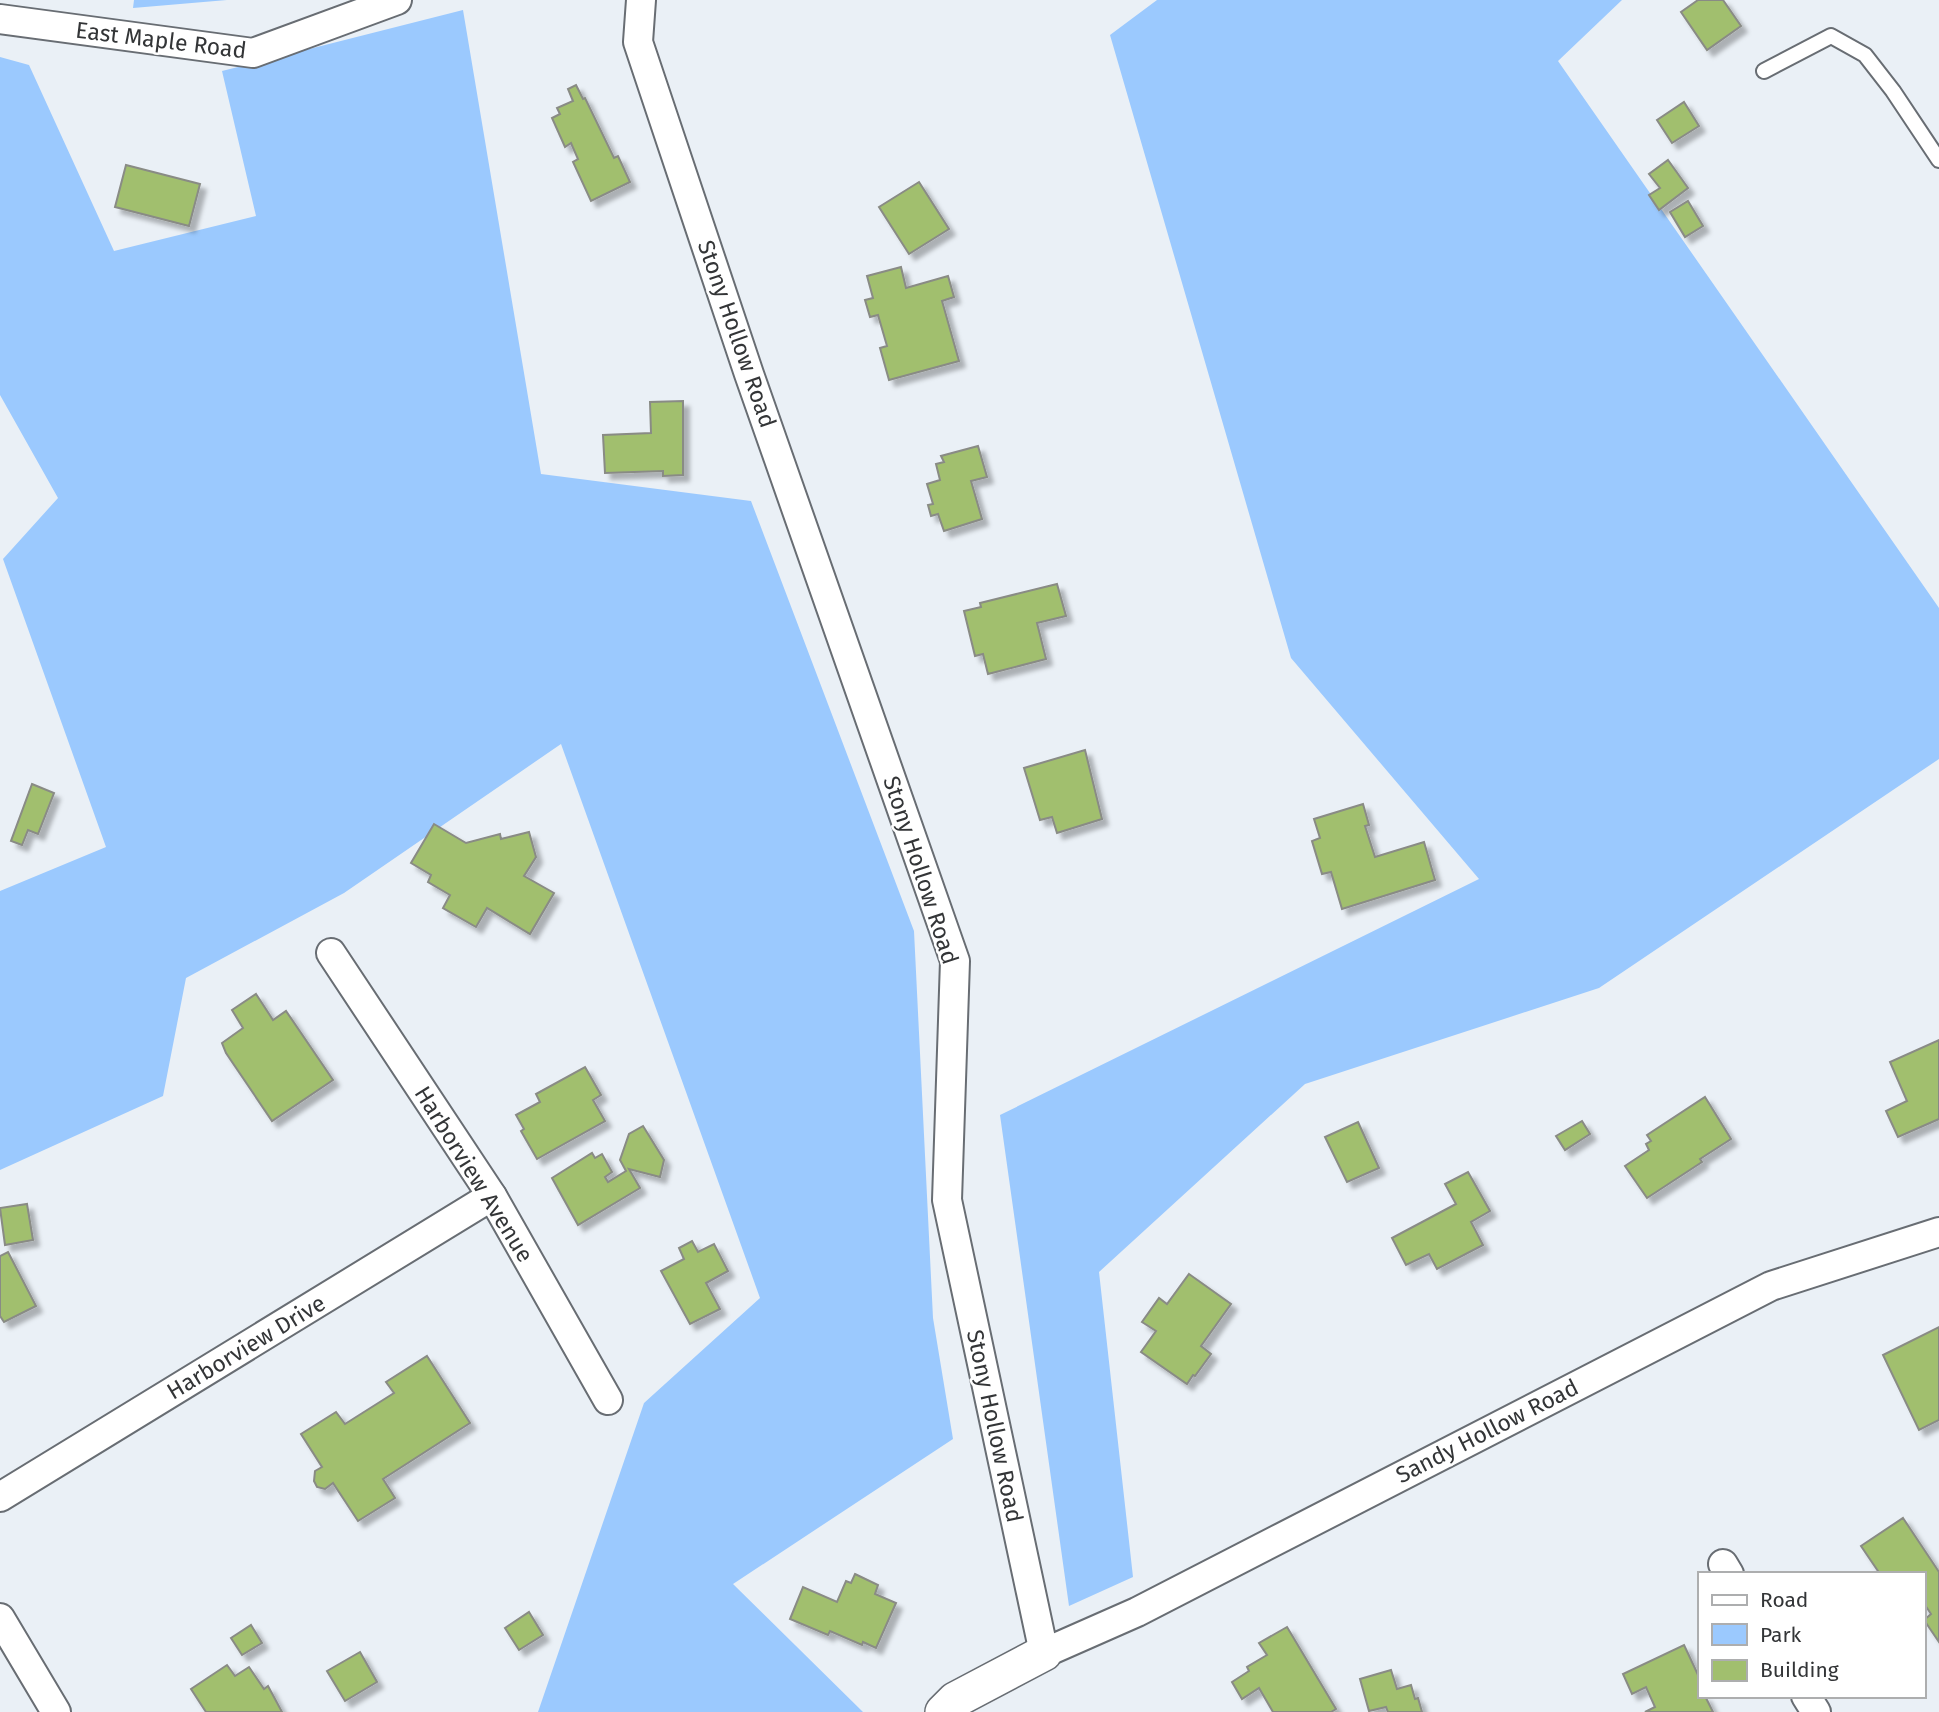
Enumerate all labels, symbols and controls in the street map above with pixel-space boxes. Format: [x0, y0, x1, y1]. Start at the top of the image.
street label: East Maple Road [74, 16, 248, 64]
street label: Stony Hollow Road [692, 237, 782, 431]
street label: Stony Hollow Road [877, 772, 965, 968]
street label: Harborview Avenue [409, 1081, 539, 1267]
street label: Harborview Drive [162, 1289, 330, 1405]
street label: Stony Hollow Road [961, 1327, 1029, 1525]
street label: Sandy Hollow Road [1391, 1373, 1583, 1489]
legend [1698, 1572, 1925, 1698]
text: Road [1760, 1587, 1808, 1613]
text: Park [1760, 1622, 1802, 1648]
text: Building [1760, 1657, 1839, 1683]

